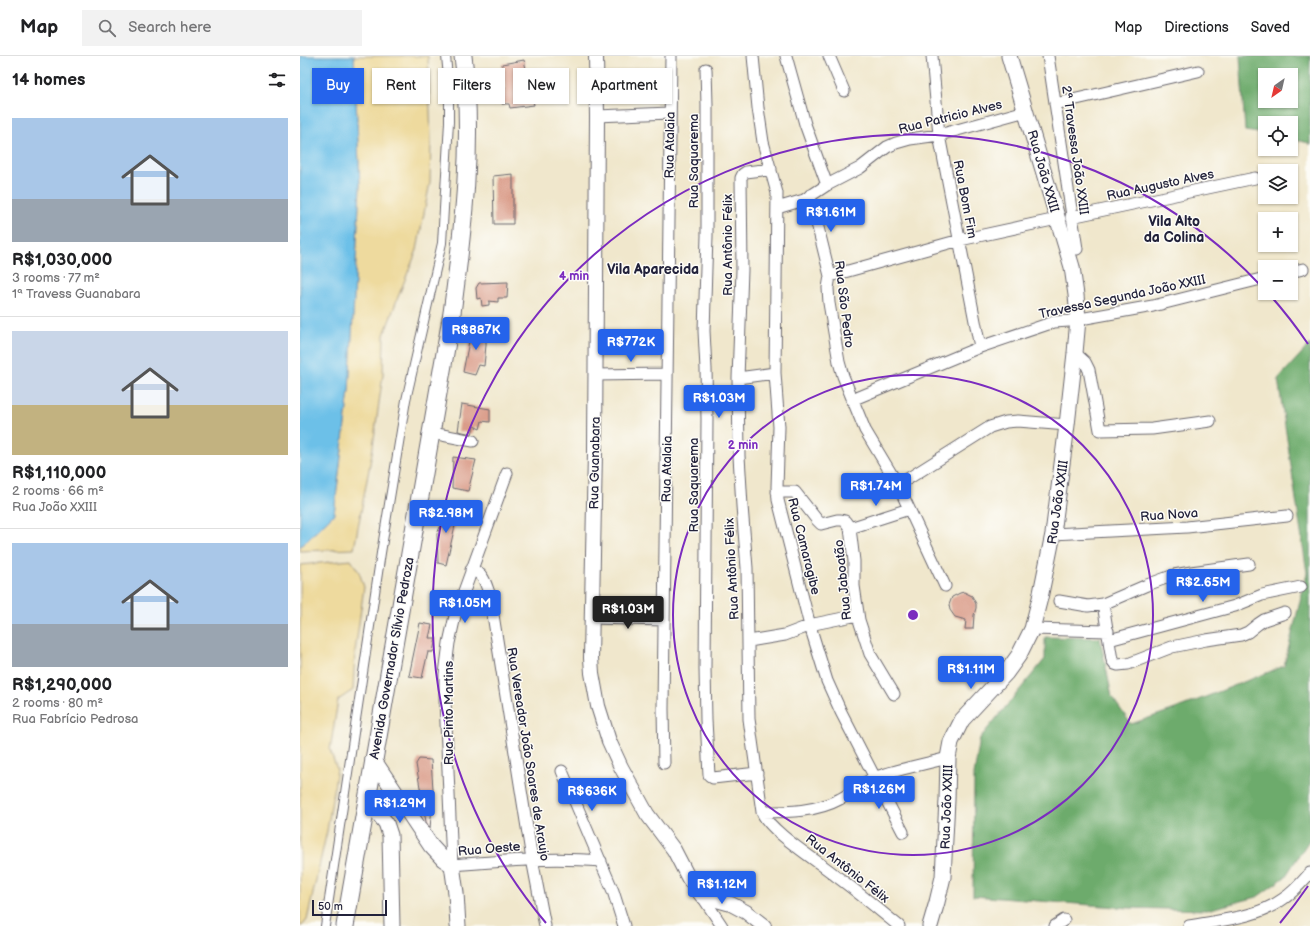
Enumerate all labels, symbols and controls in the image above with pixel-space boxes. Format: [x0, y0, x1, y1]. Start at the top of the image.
search box [82, 10, 362, 46]
text: Map [20, 16, 58, 39]
icon: search [96, 17, 118, 39]
text: Search here [128, 18, 211, 37]
text: Map [1114, 19, 1142, 36]
text: Directions [1164, 19, 1229, 36]
text: Saved [1251, 19, 1290, 36]
chip: Buy [312, 68, 364, 104]
chip: Rent [372, 68, 430, 104]
chip: Filters [438, 68, 505, 104]
chip: New [513, 68, 569, 104]
chip: Apartment [577, 68, 672, 104]
north arrow [1258, 68, 1298, 108]
map controls [1258, 68, 1298, 300]
icon: filters [266, 69, 288, 91]
text: 14 homes [12, 70, 85, 90]
street label: 2ª Travessa João XXIII [1058, 85, 1092, 216]
street label: Rua Patricio Alves [897, 96, 1004, 138]
street label: Rua Atalaia [661, 111, 679, 179]
street label: Rua Saquarema [686, 114, 702, 208]
button: locate [1258, 116, 1298, 156]
street label: Rua João XXIII [1024, 128, 1062, 214]
icon: home [114, 144, 186, 216]
street label: Rua Bom Fim [950, 159, 980, 240]
button: layers [1258, 164, 1298, 204]
street label: Rua Augusto Alves [1105, 166, 1216, 204]
street label: Rua Antônio Félix [720, 194, 736, 296]
pin: R$1.61M [794, 199, 868, 233]
text: R$1.61M [806, 204, 856, 220]
button: + [1258, 212, 1298, 252]
district label: Vila Alto da Colina [1144, 213, 1204, 246]
text: R$1,030,000 [12, 250, 112, 270]
street label: Rua São Pedro [831, 260, 857, 349]
button: − [1258, 260, 1298, 300]
district label: Vila Aparecida [607, 261, 699, 278]
text: 4 min [559, 269, 589, 284]
text: 3 rooms · 77 m² [12, 270, 100, 286]
street label: Travessa Segunda João XXIII [1038, 272, 1207, 322]
text: 1ª Travess Guanabara [12, 286, 141, 302]
pin: R$887K [443, 317, 509, 351]
text: R$887K [451, 322, 501, 338]
pin: R$772K [598, 329, 664, 363]
text: R$772K [607, 334, 655, 350]
icon: home [114, 357, 186, 429]
pin: R$1.03M [682, 385, 756, 419]
text: R$1.03M [693, 390, 745, 406]
street label: Rua Guanabara [586, 416, 604, 510]
street label: Rua Atalaia [658, 435, 676, 503]
street label: Rua Saquarema [686, 438, 702, 532]
text: 2 min [728, 438, 758, 453]
street label: Rua João XXIII [1044, 459, 1072, 545]
text: R$1,110,000 [12, 463, 106, 483]
pin: R$1.74M [839, 473, 913, 507]
text: R$1.74M [850, 478, 902, 494]
text: 2 rooms · 66 m² [12, 483, 104, 499]
street label: Rua Camaragibe [784, 496, 824, 597]
text: Rua João XXIII [12, 499, 97, 515]
pin: R$2.98M [409, 500, 483, 534]
text: R$2.98M [419, 505, 473, 521]
street label: Rua Nova [1140, 505, 1199, 525]
street label: Rua Antônio Félix [721, 518, 743, 620]
street label: Rua Jaboatão [831, 539, 855, 621]
street label: Avenida Governador Sílvio Pedroza [366, 556, 418, 761]
icon: home [114, 569, 186, 641]
pin: R$2.65M [1166, 569, 1240, 603]
text: R$2.65M [1176, 574, 1230, 590]
pin: R$1.05M [428, 590, 502, 624]
text: R$1.05M [439, 595, 491, 611]
pin: R$1.03M [591, 596, 665, 630]
text: R$1.03M [602, 601, 654, 617]
centre of rings [906, 608, 920, 622]
street label: Rua Vereador João Soares de Araujo [503, 646, 553, 862]
pin: R$1.11M [934, 656, 1008, 690]
street label: Rua Pinto Martins [441, 660, 457, 765]
text: R$1.11M [947, 661, 995, 677]
text: R$1,290,000 [12, 675, 112, 695]
text: 2 rooms · 80 m² [12, 695, 103, 711]
text: Rua Fabrício Pedrosa [12, 711, 138, 727]
street label: Rua João XXIII [938, 764, 956, 850]
pin: R$1.26M [842, 776, 916, 810]
pin: R$636K [559, 778, 625, 812]
text: R$1.26M [853, 781, 905, 797]
text: R$636K [567, 783, 617, 799]
pin: R$1.29M [363, 790, 437, 824]
text: R$1.29M [374, 795, 426, 811]
street label: Rua Antônio Félix [802, 831, 893, 907]
street label: Rua Oeste [457, 838, 521, 860]
pin: R$1.12M [685, 871, 759, 905]
text: R$1.12M [697, 876, 747, 892]
scale bar [312, 898, 387, 917]
text: 50 m [318, 900, 343, 913]

